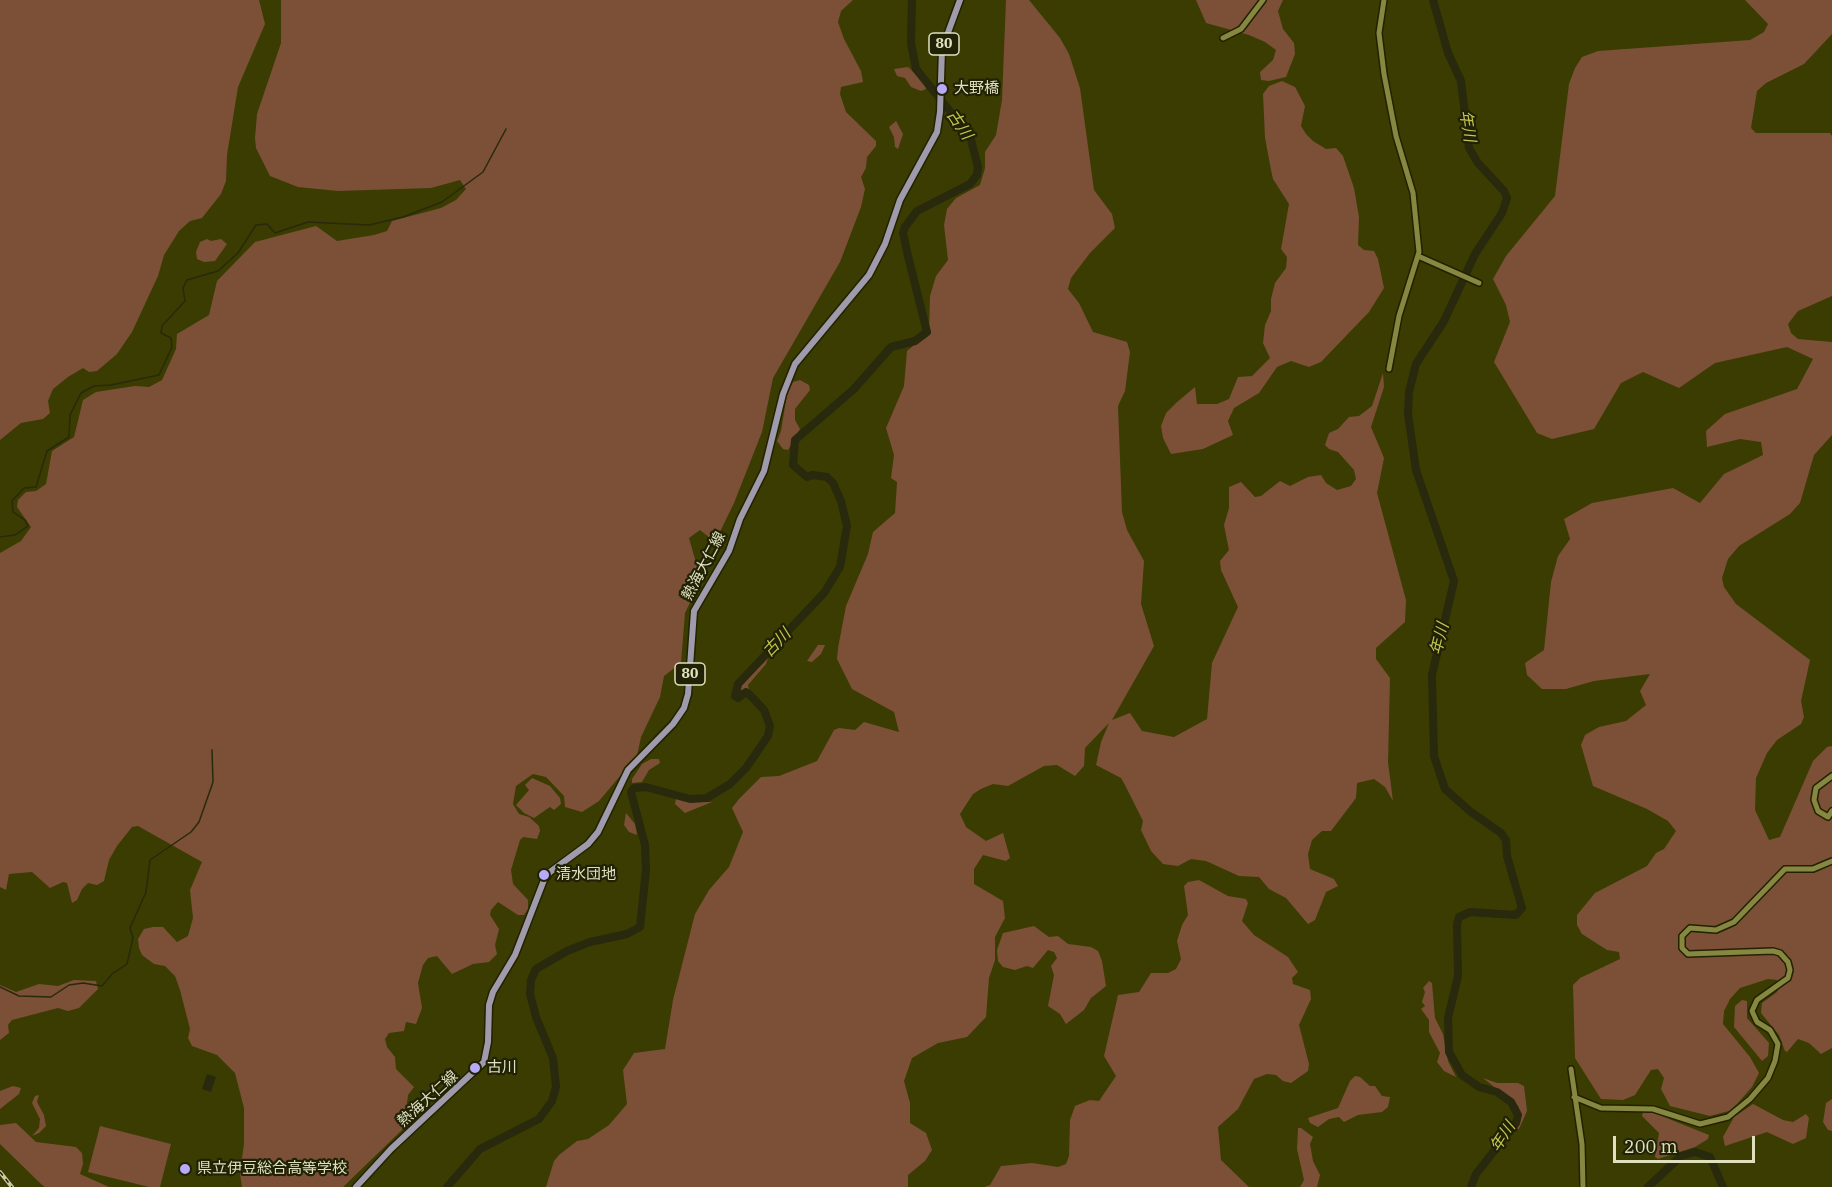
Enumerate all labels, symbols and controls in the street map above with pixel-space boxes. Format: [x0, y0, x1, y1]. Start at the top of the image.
road number: 80 [929, 33, 959, 55]
place label: 大野橋 [954, 80, 999, 98]
marker: 大野橋 [935, 82, 949, 96]
water label: 古川 [942, 106, 976, 144]
water label: 年川 [1455, 109, 1479, 143]
street label: 熱海大仁線 [678, 529, 730, 603]
water label: 年川 [1427, 621, 1453, 657]
water label: 古川 [759, 625, 795, 661]
road number: 80 [675, 663, 705, 685]
place label: 清水団地 [556, 866, 616, 884]
marker: 清水団地 [537, 868, 551, 882]
place label: 古川 [487, 1059, 517, 1077]
marker: 古川 [468, 1061, 482, 1075]
street label: 熱海大仁線 [394, 1067, 462, 1131]
water label: 年川 [1486, 1118, 1520, 1156]
scale bar [1616, 1124, 1758, 1162]
text: 200 m [1624, 1135, 1678, 1158]
place label: 県立伊豆総合高等学校 [197, 1160, 347, 1178]
marker: 県立伊豆総合高等学校 [178, 1162, 192, 1176]

